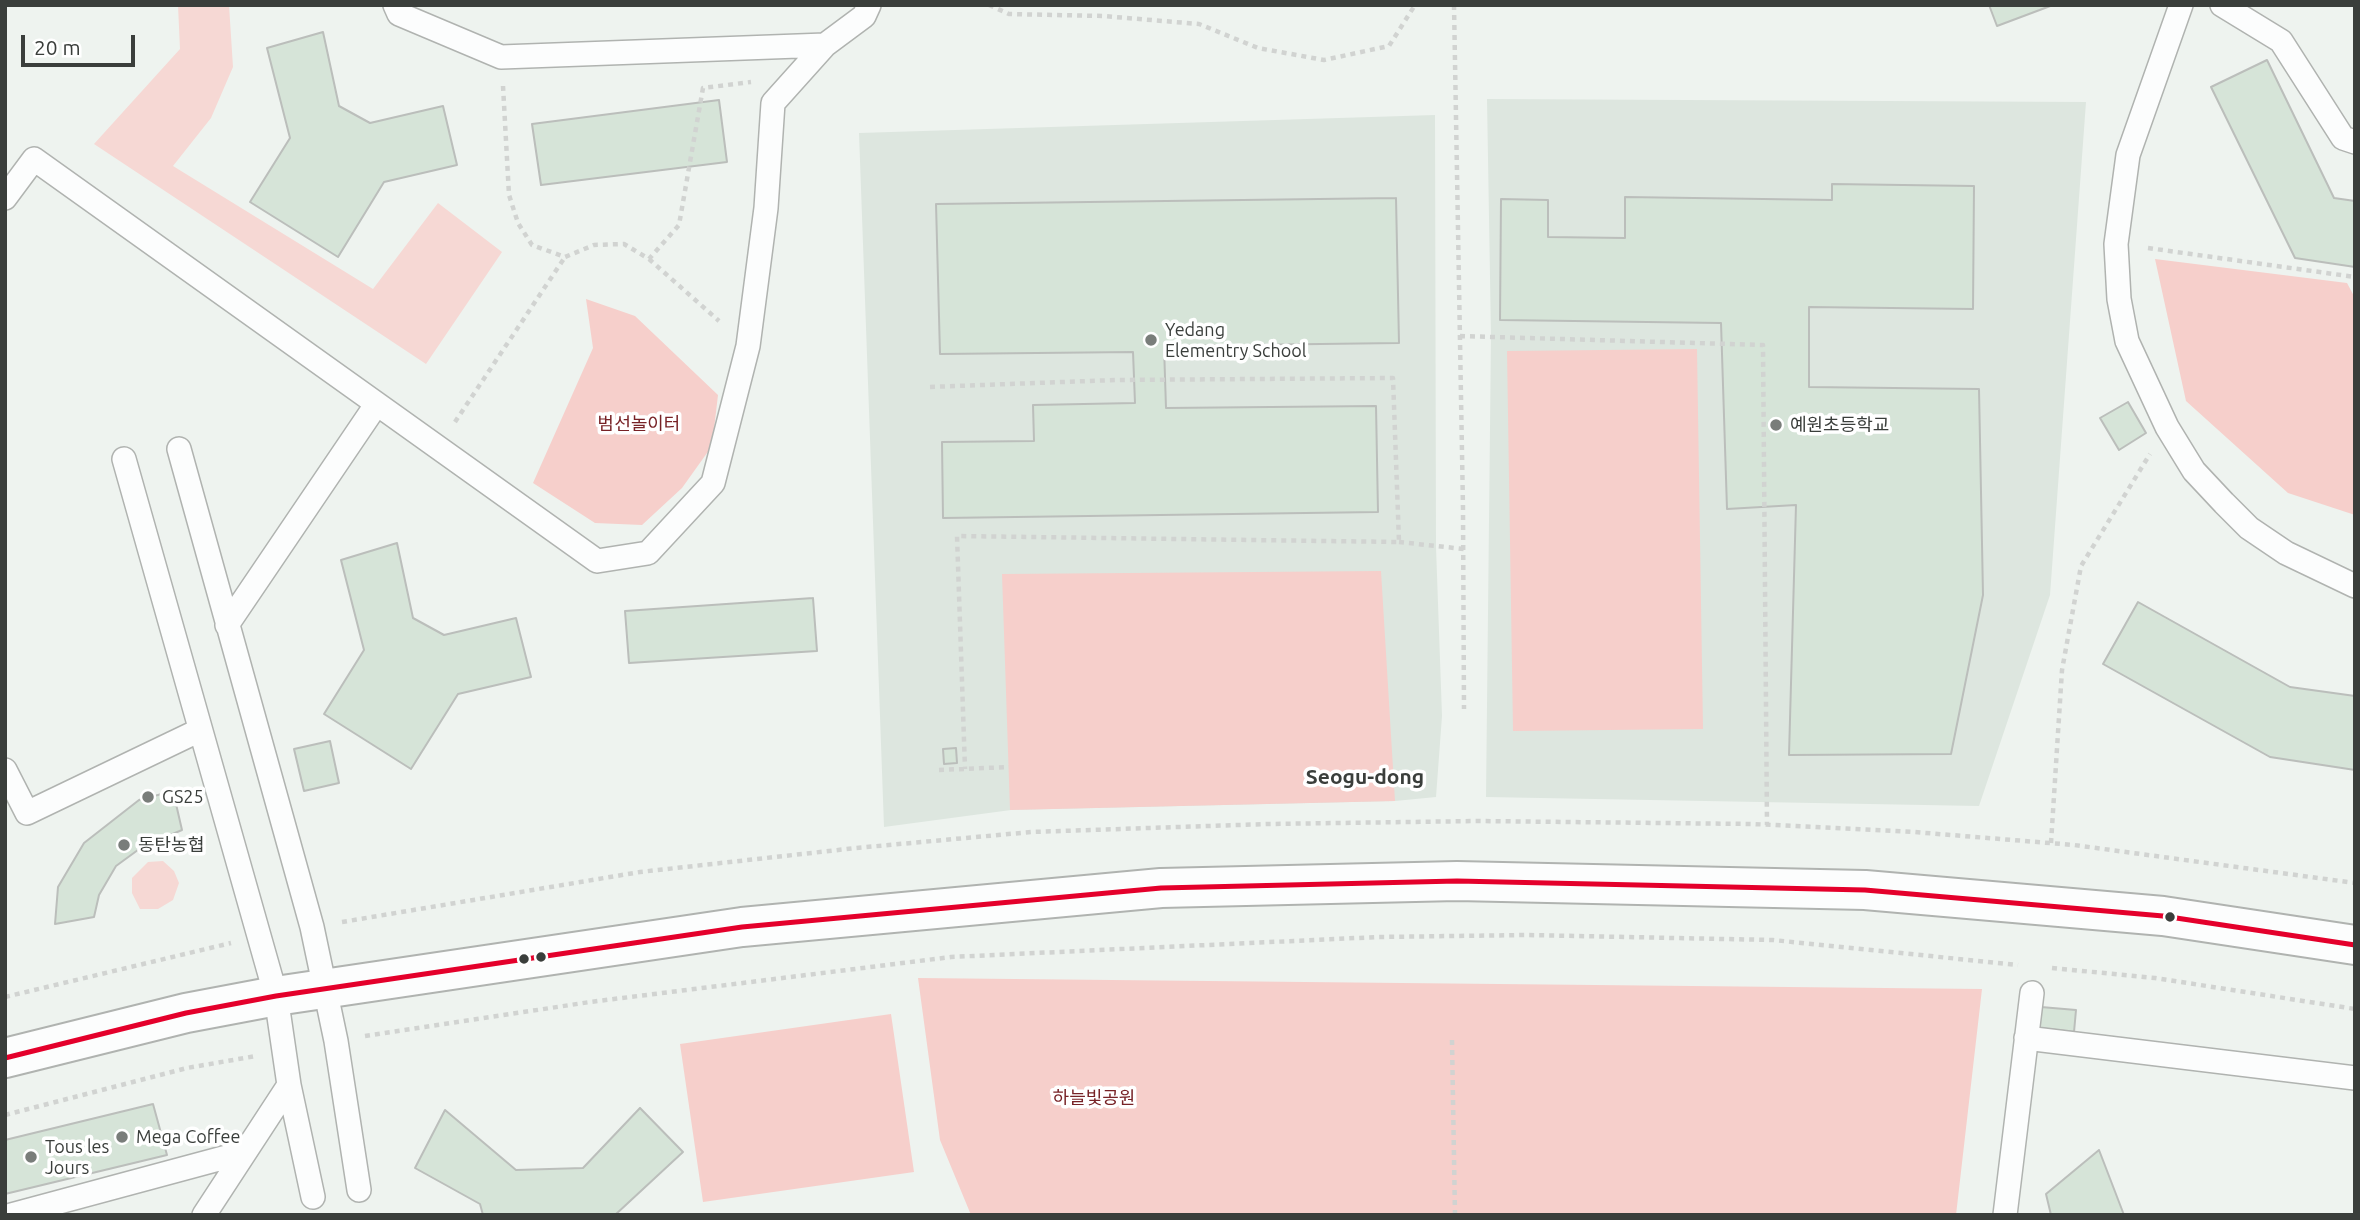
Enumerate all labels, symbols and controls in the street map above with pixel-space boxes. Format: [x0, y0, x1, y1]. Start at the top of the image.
scale bar [24, 21, 138, 65]
text: 20 m [34, 35, 81, 59]
place label: Yedang Elementry School [1165, 319, 1306, 362]
marker: Yedang Elementry School [1143, 332, 1159, 348]
park label: 범선놀이터 [598, 413, 680, 435]
place label: 예원초등학교 [1790, 414, 1889, 436]
marker: 예원초등학교 [1768, 417, 1784, 433]
district label: Seogu-dong [1306, 764, 1424, 790]
place label: GS25 [162, 786, 204, 808]
marker: GS25 [140, 789, 156, 805]
place label: 동탄농협 [138, 834, 204, 856]
marker: 동탄농협 [116, 837, 132, 853]
unlabelled marker [2163, 910, 2177, 924]
unlabelled marker [534, 950, 548, 964]
unlabelled marker [517, 952, 531, 966]
park label: 하늘빛공원 [1053, 1087, 1135, 1109]
place label: Mega Coffee [136, 1126, 240, 1148]
marker: Mega Coffee [114, 1129, 130, 1145]
place label: Tous les Jours [45, 1136, 109, 1178]
marker: Tous les Jours [23, 1149, 39, 1165]

